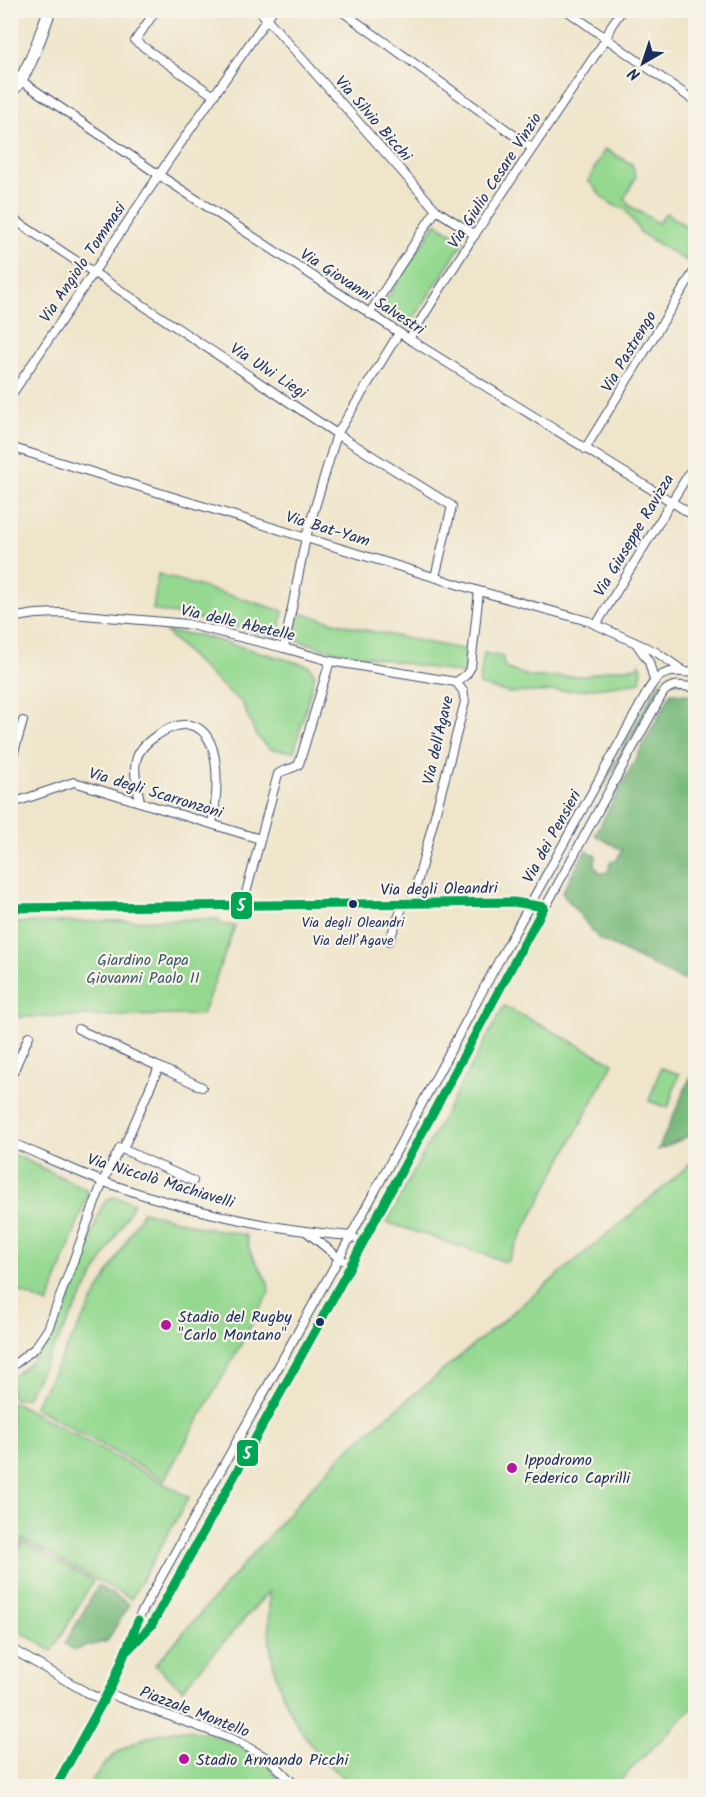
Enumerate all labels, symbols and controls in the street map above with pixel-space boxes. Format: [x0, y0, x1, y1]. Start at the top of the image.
north arrow [613, 33, 673, 93]
text: N [623, 61, 646, 86]
street label: Via Silvio Bicchi [328, 70, 418, 169]
street label: Via Giulio Cesare Vinzio [442, 108, 549, 254]
street label: Via Angiolo Tommasi [34, 197, 133, 328]
street label: Via Giovanni Salvestri [295, 242, 431, 343]
street label: Via Pastrengo [595, 306, 664, 397]
street label: Via Ulvi Liegi [225, 337, 313, 406]
street label: Via Giuseppe Ravizza [588, 470, 681, 602]
street label: Via Bat-Yam [282, 505, 373, 554]
street label: Via delle Abetelle [178, 598, 297, 649]
street label: Via dell'Agave [416, 693, 461, 787]
street label: Via degli Scarronzoni [85, 761, 227, 826]
street label: Via dei Pensieri [516, 785, 589, 888]
street label: Via degli Oleandri [380, 876, 499, 903]
line badge: 5 [230, 891, 253, 920]
text: 5 [236, 894, 247, 919]
marker: Via degli Oleandri Via dell’Agave [347, 898, 359, 910]
place label: Via degli Oleandri Via dell’Agave [302, 912, 405, 952]
park label: Giardino Papa Giovanni Paolo II [86, 948, 200, 991]
street label: Via Niccolò Machiavelli [84, 1147, 238, 1216]
place label: Stadio del Rugby "Carlo Montano" [178, 1305, 292, 1348]
unlabelled marker [314, 1316, 326, 1328]
marker: Stadio del Rugby "Carlo Montano" [159, 1318, 173, 1332]
line badge: 5 [236, 1439, 259, 1467]
text: 5 [242, 1442, 253, 1467]
place label: Ippodromo Federico Caprilli [524, 1448, 631, 1491]
marker: Ippodromo Federico Caprilli [505, 1461, 519, 1475]
street label: Piazzale Montello [136, 1680, 253, 1745]
place label: Stadio Armando Picchi [196, 1748, 349, 1773]
marker: Stadio Armando Picchi [177, 1752, 191, 1766]

